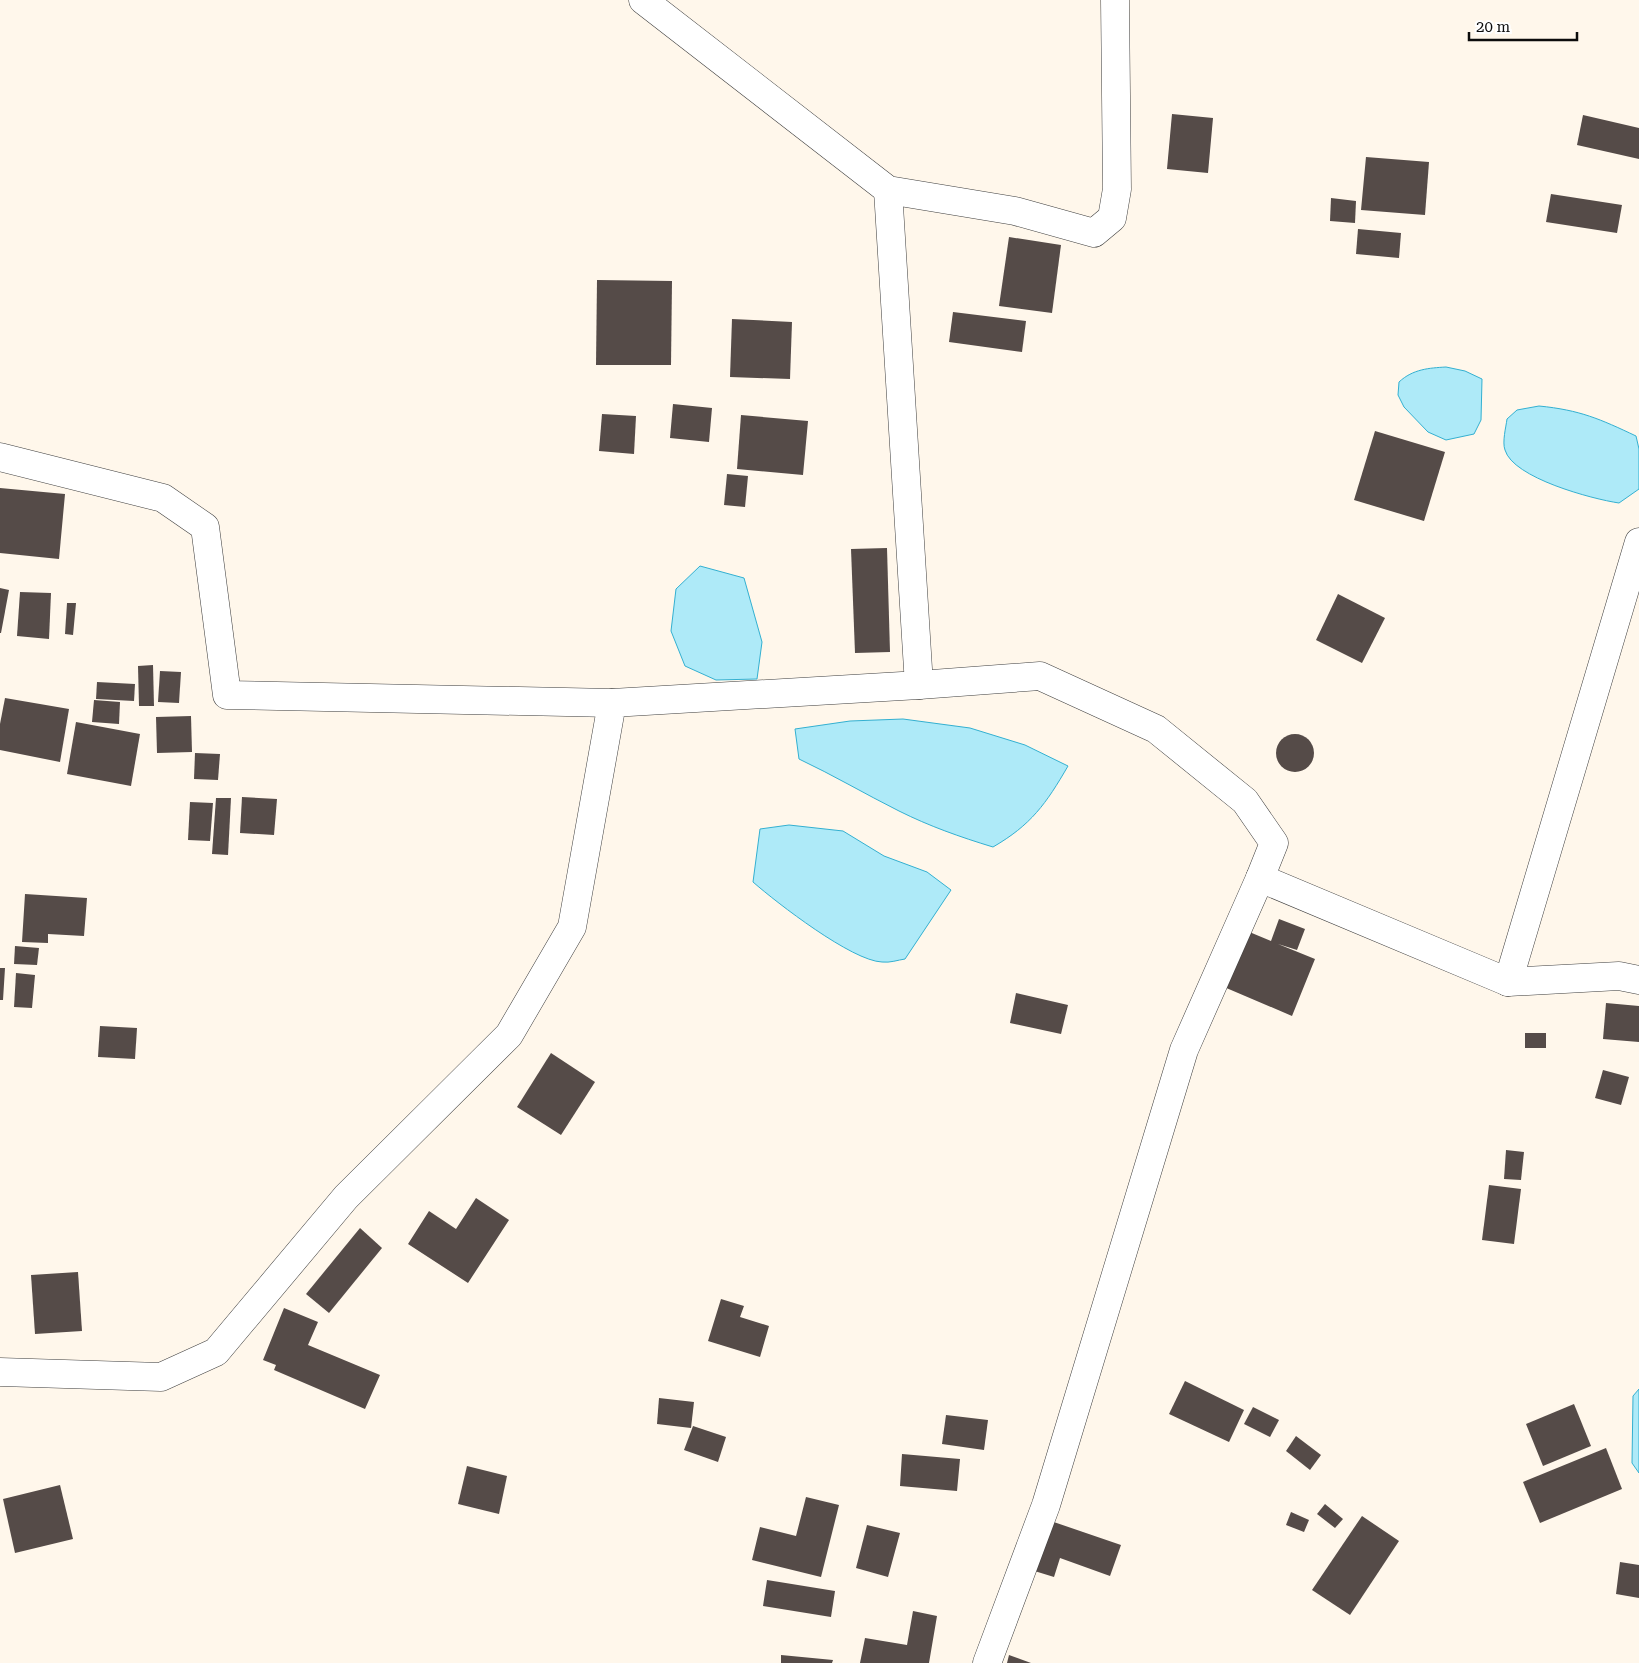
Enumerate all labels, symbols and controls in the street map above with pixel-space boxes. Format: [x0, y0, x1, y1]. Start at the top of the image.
scale bar [1469, 10, 1576, 42]
text: 20 m [1476, 18, 1511, 36]

